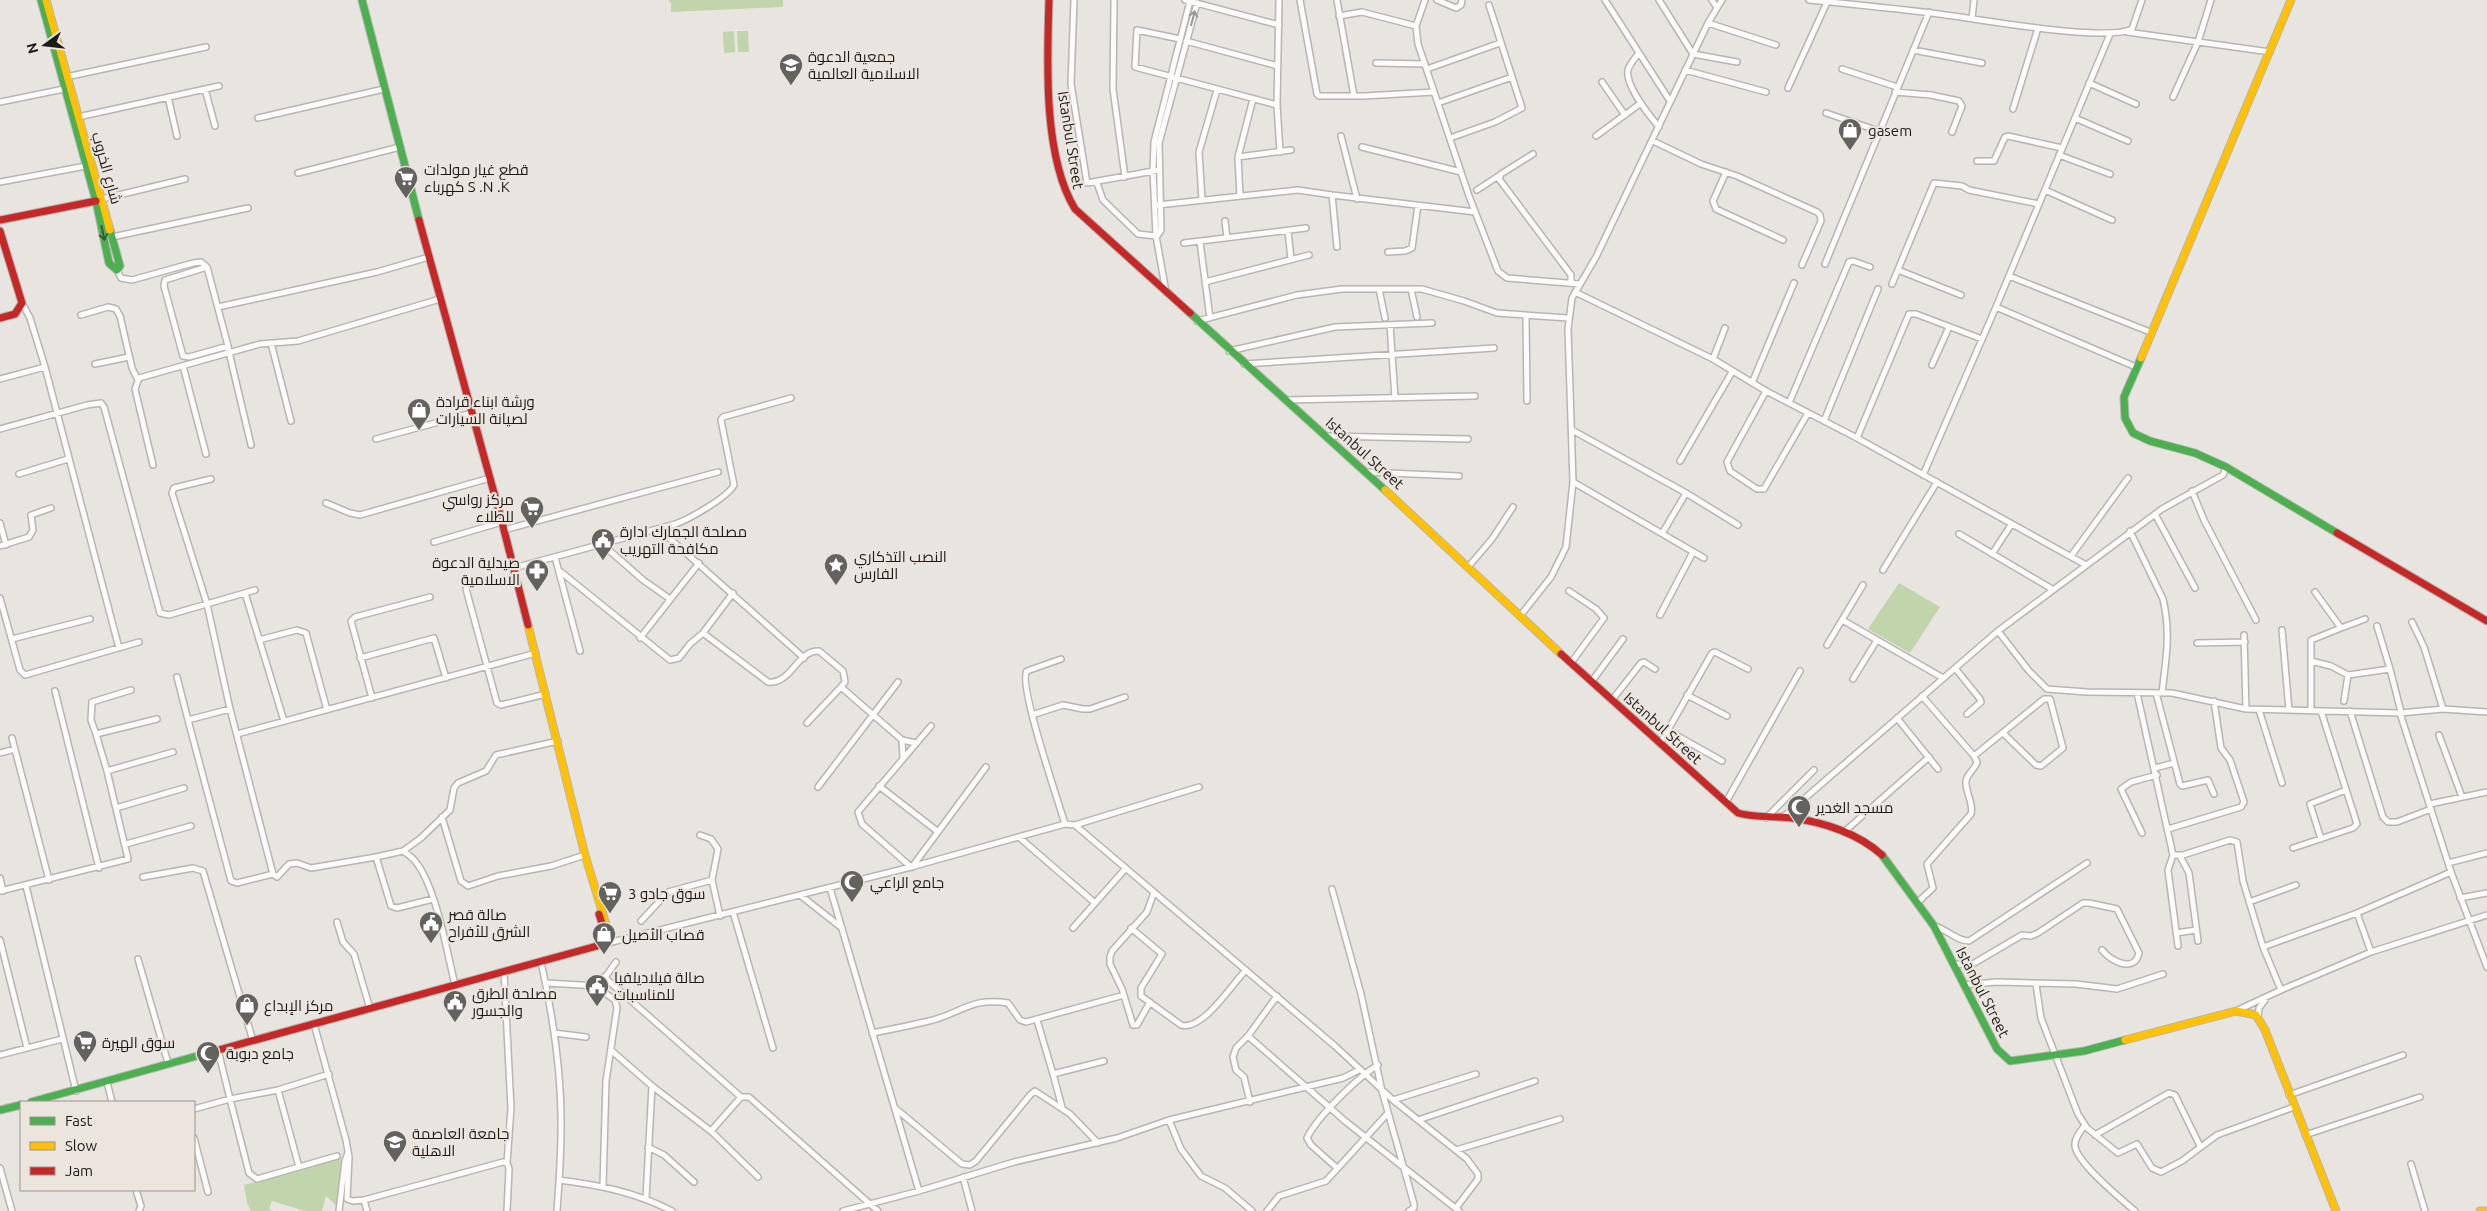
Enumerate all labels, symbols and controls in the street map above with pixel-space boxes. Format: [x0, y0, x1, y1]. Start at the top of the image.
one-way arrow [1188, 11, 1198, 27]
north arrow [20, 20, 70, 70]
text: N [23, 41, 42, 55]
place label: جمعية الدعوة الاسلامية العالمية [808, 48, 920, 82]
school or university icon: جمعية الدعوة الاسلامية العالمية [778, 52, 804, 86]
street label: Istanbul Street [1055, 90, 1087, 190]
shop icon: gasem [1837, 117, 1863, 151]
place label: gasem [1868, 122, 1912, 139]
street label: شارع الخروب [86, 130, 125, 207]
place label: قطع غيار مولدات كهرباء S .N .K [424, 161, 529, 197]
supermarket icon: قطع غيار مولدات كهرباء S .N .K [393, 165, 419, 199]
one-way arrow [99, 225, 108, 241]
place label: ورشة ابناء قرادة لصيانة السيارات [436, 393, 535, 428]
shop icon: ورشة ابناء قرادة لصيانة السيارات [406, 397, 432, 431]
street label: Istanbul Street [1322, 414, 1408, 493]
place label: مركز رواسي للطلاء [442, 491, 514, 525]
supermarket icon: مركز رواسي للطلاء [519, 495, 545, 529]
place label: مصلحة الجمارك ادارة مكافحة التهريب [620, 523, 747, 559]
public building icon: مصلحة الجمارك ادارة مكافحة التهريب [590, 527, 616, 561]
place label: النصب التذكاري الفارس [854, 548, 947, 584]
place icon: النصب التذكاري الفارس [823, 552, 849, 586]
place label: صيدلية الدعوة الاسلامية [432, 554, 520, 588]
pharmacy icon: صيدلية الدعوة الاسلامية [524, 558, 550, 592]
street label: Istanbul Street [1620, 689, 1706, 768]
mosque icon: مسجد الغدير [1786, 794, 1812, 828]
place label: مسجد الغدير [1815, 799, 1893, 817]
mosque icon: جامع الراعي [839, 869, 865, 903]
place label: جامع الراعي [870, 874, 944, 895]
supermarket icon: سوق جادو 3 [597, 880, 623, 914]
place label: سوق جادو 3 [628, 885, 706, 904]
place label: صالة قصر الشرق للأفراح [447, 906, 530, 943]
public building icon: صالة قصر الشرق للأفراح [418, 910, 444, 944]
shop icon: قصاب الأصيل [591, 921, 617, 955]
place label: قصاب الأصيل [622, 926, 705, 945]
street label: Istanbul Street [1953, 944, 2013, 1040]
place label: صالة فيلاديلفيا للمناسبات [614, 969, 705, 1003]
public building icon: صالة فيلاديلفيا للمناسبات [584, 973, 610, 1007]
place label: مصلحة الطرق والجسور [471, 985, 557, 1020]
public building icon: مصلحة الطرق والجسور [442, 989, 468, 1023]
shop icon: مركز الإبداع [234, 992, 260, 1026]
place label: مركز الإبداع [264, 997, 333, 1017]
supermarket icon: سوق الهيرة [72, 1029, 98, 1063]
place label: سوق الهيرة [102, 1034, 175, 1053]
mosque icon: جامع دبوبة [195, 1040, 221, 1074]
place label: جامع دبوبة [226, 1045, 294, 1065]
legend [20, 1101, 195, 1191]
text: Fast [65, 1112, 93, 1129]
place label: جامعة العاصمة الاهلية [412, 1125, 509, 1159]
school or university icon: جامعة العاصمة الاهلية [382, 1129, 408, 1163]
text: Slow [65, 1137, 98, 1154]
text: Jam [65, 1162, 93, 1179]

